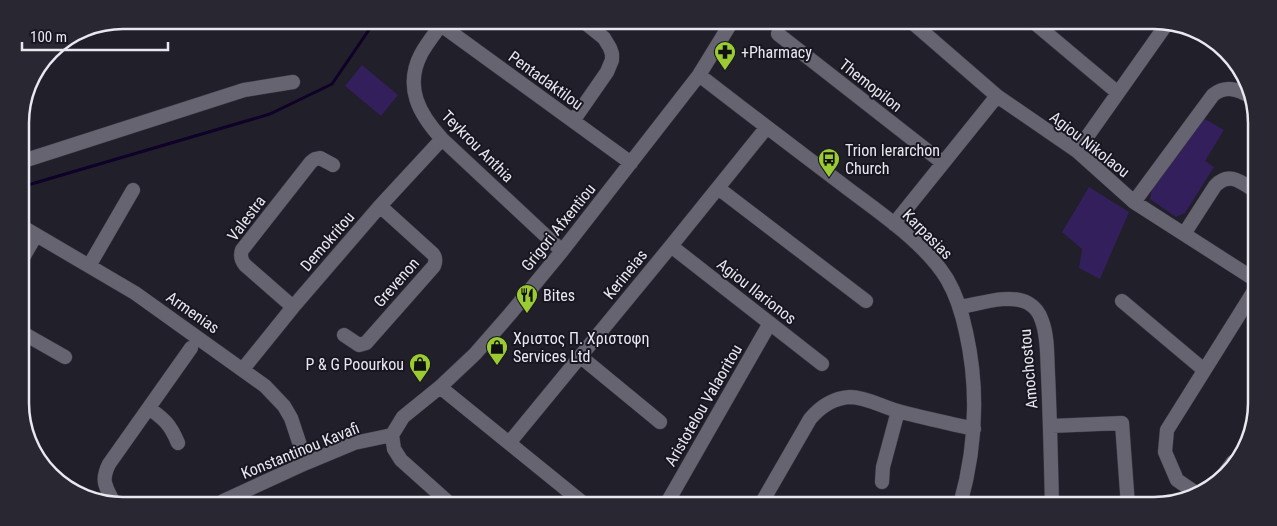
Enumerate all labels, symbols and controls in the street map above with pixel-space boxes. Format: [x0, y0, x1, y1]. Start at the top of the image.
scale bar [22, 20, 169, 52]
text: 100 m [30, 28, 67, 46]
pharmacy icon: +Pharmacy [713, 40, 737, 71]
place label: +Pharmacy [741, 43, 812, 62]
street label: Pentadaktilou [505, 47, 587, 114]
street label: Themopilon [835, 55, 906, 116]
street label: Teykrou Anthia [438, 106, 518, 186]
street label: Agiou Nikolaou [1046, 107, 1133, 181]
place label: Trion Ierarchon Church [845, 141, 940, 178]
bus stop icon: Trion Ierarchon Church [817, 147, 841, 178]
street label: Grigori Afxentiou [517, 180, 599, 275]
street label: Valestra [223, 192, 270, 245]
street label: Karpasias [899, 205, 957, 263]
street label: Demokritou [296, 208, 358, 275]
street label: Kerineias [600, 246, 651, 303]
street label: Grevenon [370, 254, 423, 311]
street label: Agiou Ilarionos [713, 255, 800, 328]
restaurant icon: Bites [515, 283, 539, 314]
place label: Bites [543, 286, 575, 305]
street label: Armenias [163, 287, 223, 337]
street label: Amochostou [1016, 328, 1041, 410]
place label: Χριστος Π. Χριστοφη Services Ltd [513, 329, 649, 366]
shop icon: Χριστος Π. Χριστοφη Services Ltd [485, 335, 509, 366]
street label: Aristotelou Valaoritou [661, 341, 746, 470]
shop icon: P & G Poourkou [408, 352, 432, 383]
place label: P & G Poourkou [306, 355, 404, 374]
street label: Konstantinou Kavafi [238, 418, 362, 483]

